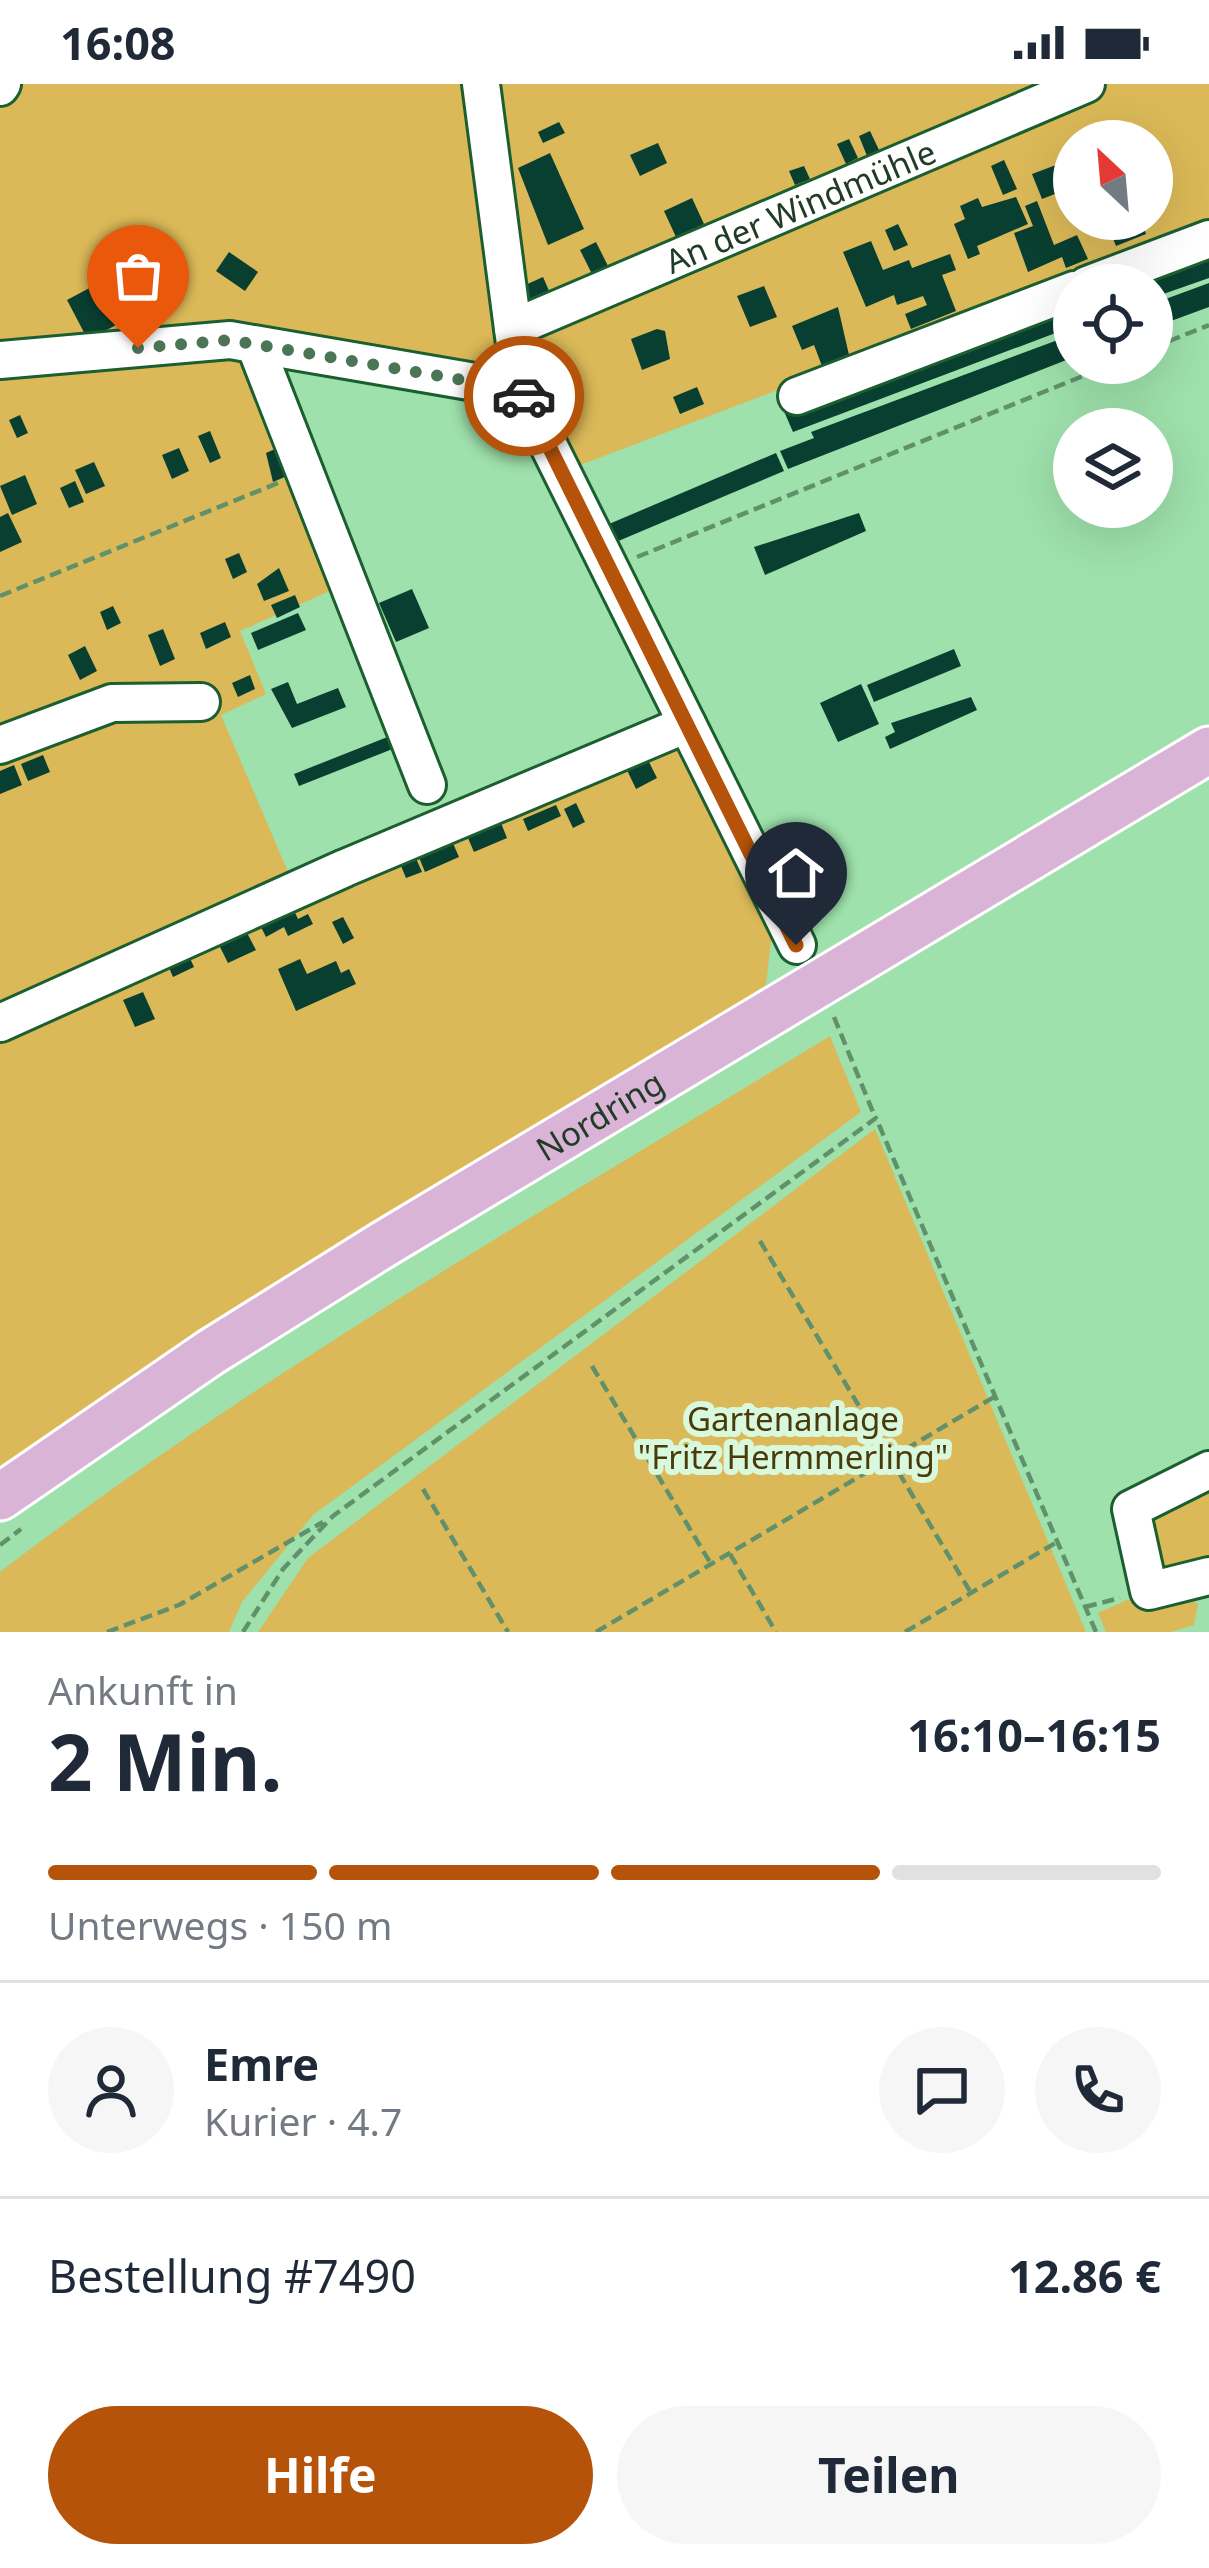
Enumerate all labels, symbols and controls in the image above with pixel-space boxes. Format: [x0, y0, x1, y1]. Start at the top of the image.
text: 16:08 [60, 12, 176, 73]
north arrow [1053, 120, 1173, 240]
map controls [1053, 120, 1173, 528]
street label: An der Windmühle [658, 128, 942, 283]
pin [87, 225, 189, 348]
icon: bag [105, 243, 171, 309]
button: locate [1053, 264, 1173, 384]
courier [464, 336, 584, 456]
icon: car [491, 363, 557, 429]
button: layers [1053, 408, 1173, 528]
pin [745, 822, 847, 945]
icon: home [763, 840, 829, 906]
street label: Nordring [527, 1059, 672, 1171]
park label: Gartenanlage "Fritz Hermmerling" [638, 1396, 948, 1479]
text: Ankunft in [48, 1663, 238, 1716]
text: 16:10–16:15 [907, 1704, 1161, 1765]
text: 2 Min. [48, 1708, 282, 1814]
text: Unterwegs · 150 m [48, 1898, 392, 1951]
button: person [48, 2027, 174, 2153]
button: chat [879, 2027, 1005, 2153]
button: phone [1035, 2027, 1161, 2153]
text: Emre [204, 2033, 319, 2094]
text: Kurier · 4.7 [204, 2094, 402, 2147]
text: Bestellung #7490 [48, 2245, 416, 2306]
text: 12.86 € [1008, 2245, 1161, 2306]
button: Hilfe [48, 2406, 593, 2544]
button: Teilen [617, 2406, 1161, 2544]

